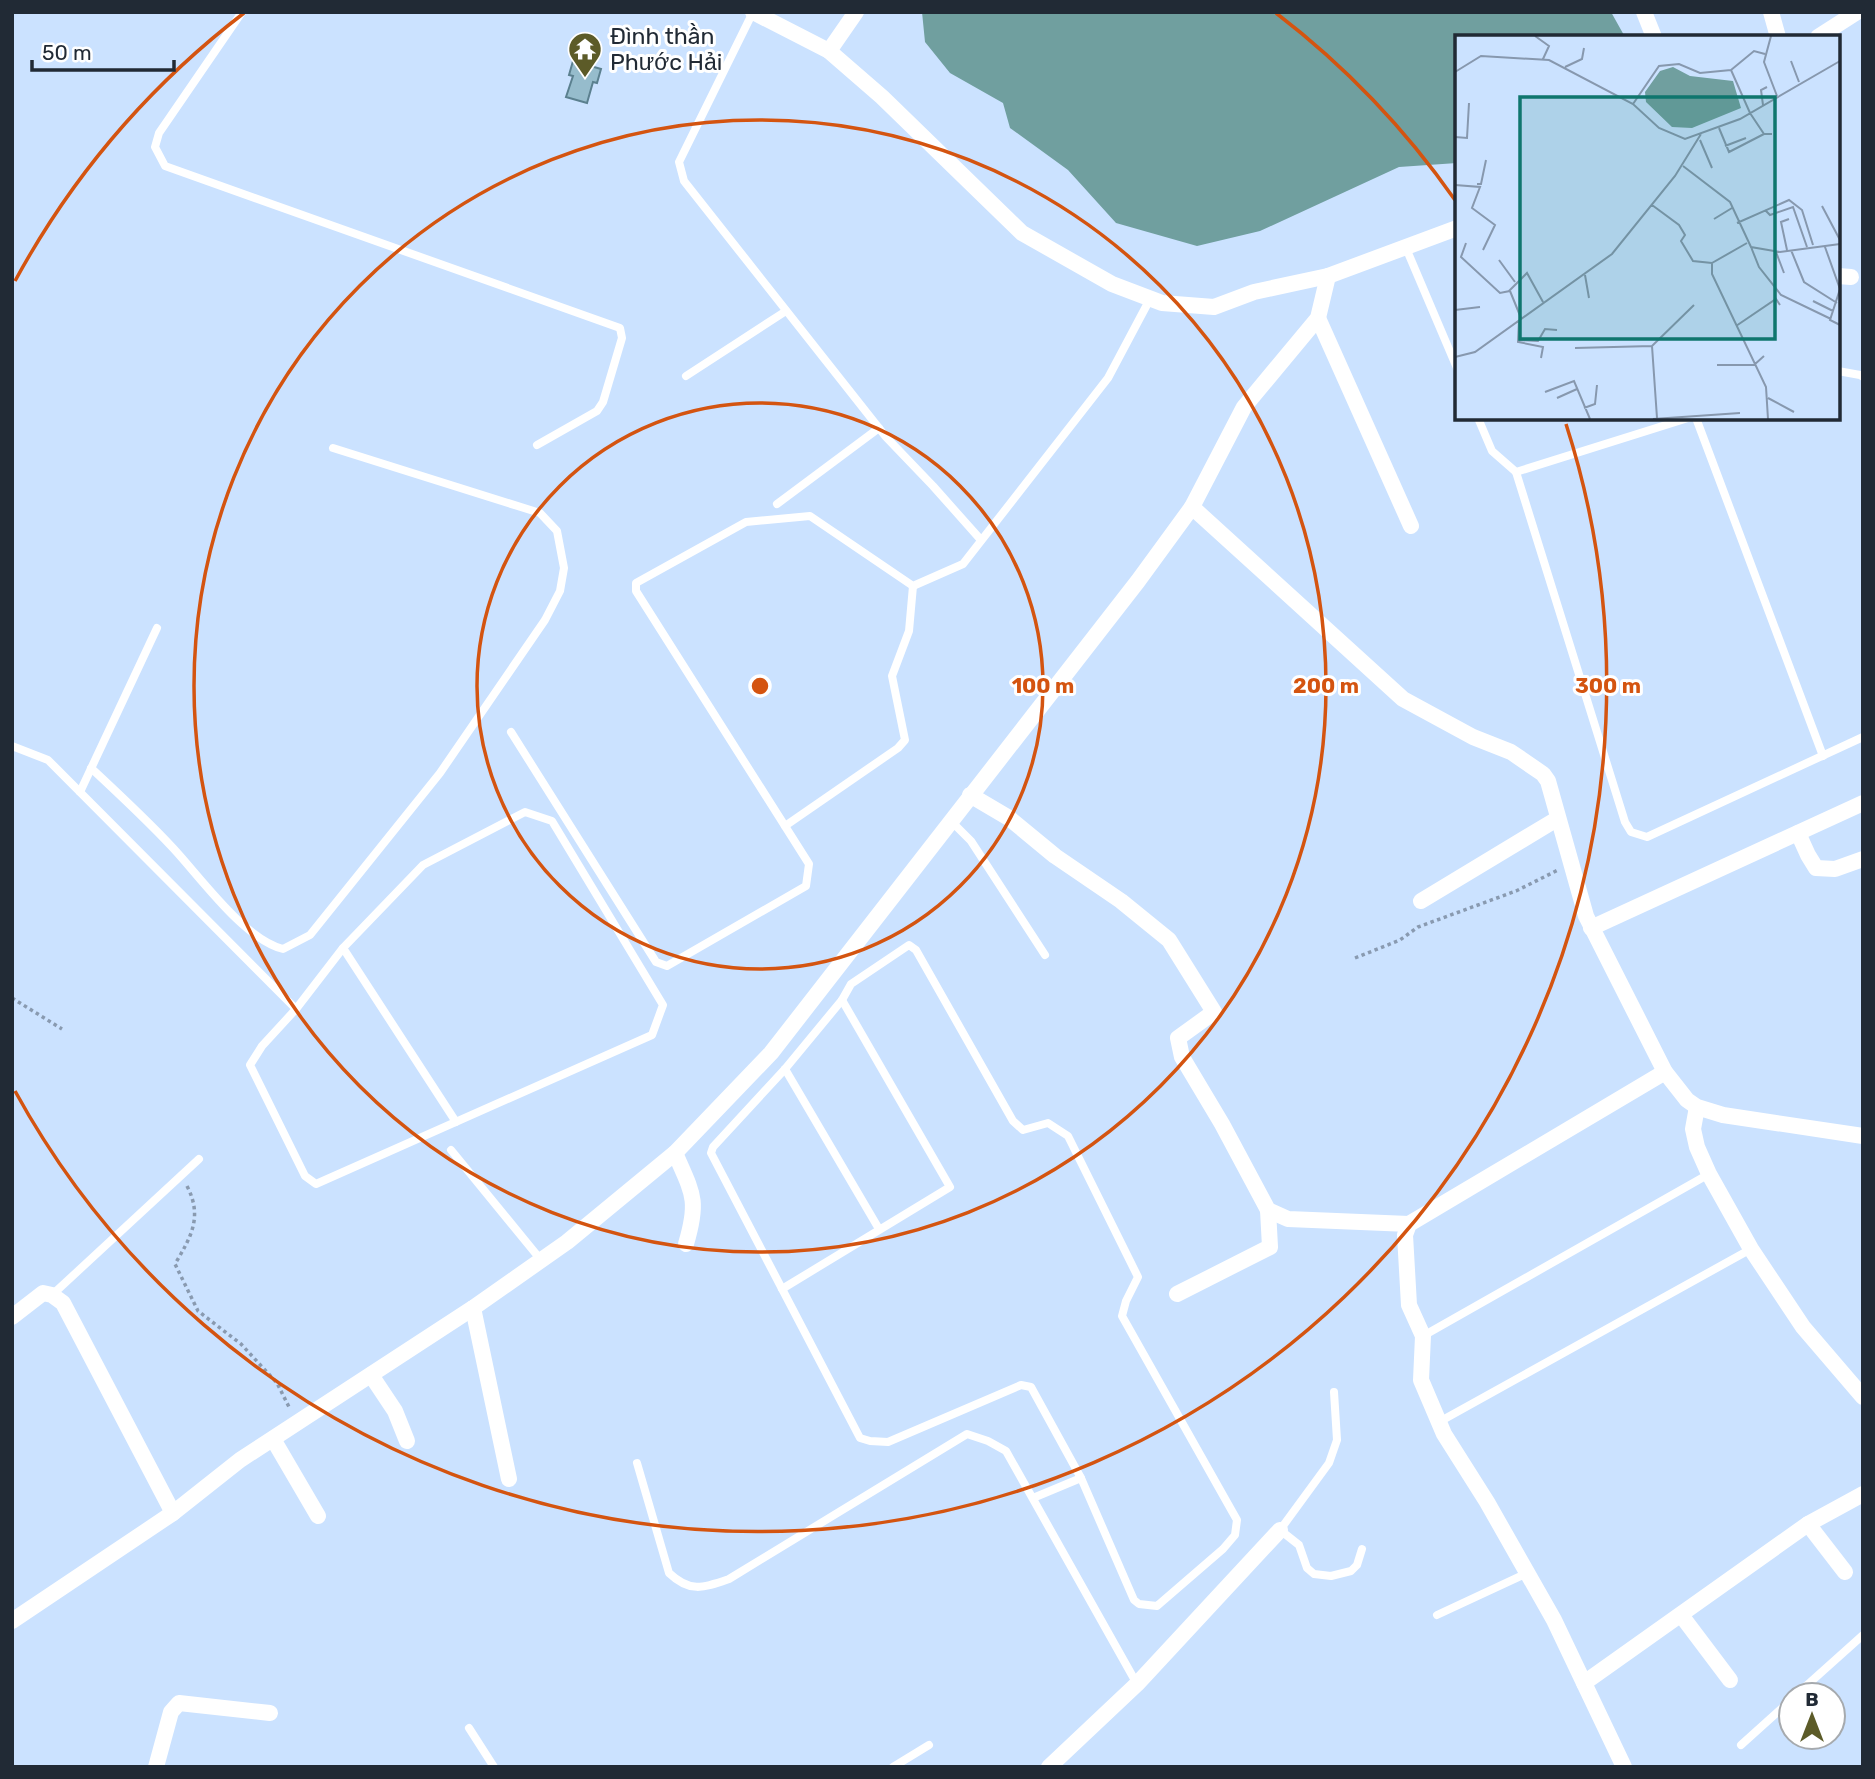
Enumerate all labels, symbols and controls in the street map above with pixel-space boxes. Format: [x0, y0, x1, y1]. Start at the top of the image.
place label: Đình thần Phước Hải [610, 22, 722, 76]
scale bar [32, 28, 173, 72]
temple icon: Đình thần Phước Hải [566, 30, 604, 79]
inset map [1455, 35, 1840, 420]
text: 50 m [42, 40, 92, 65]
text: 100 m [1012, 673, 1074, 698]
text: 200 m [1293, 673, 1359, 698]
text: 300 m [1575, 673, 1641, 698]
centre of rings [748, 674, 772, 698]
north arrow [1777, 1681, 1847, 1751]
text: B [1805, 1688, 1819, 1711]

